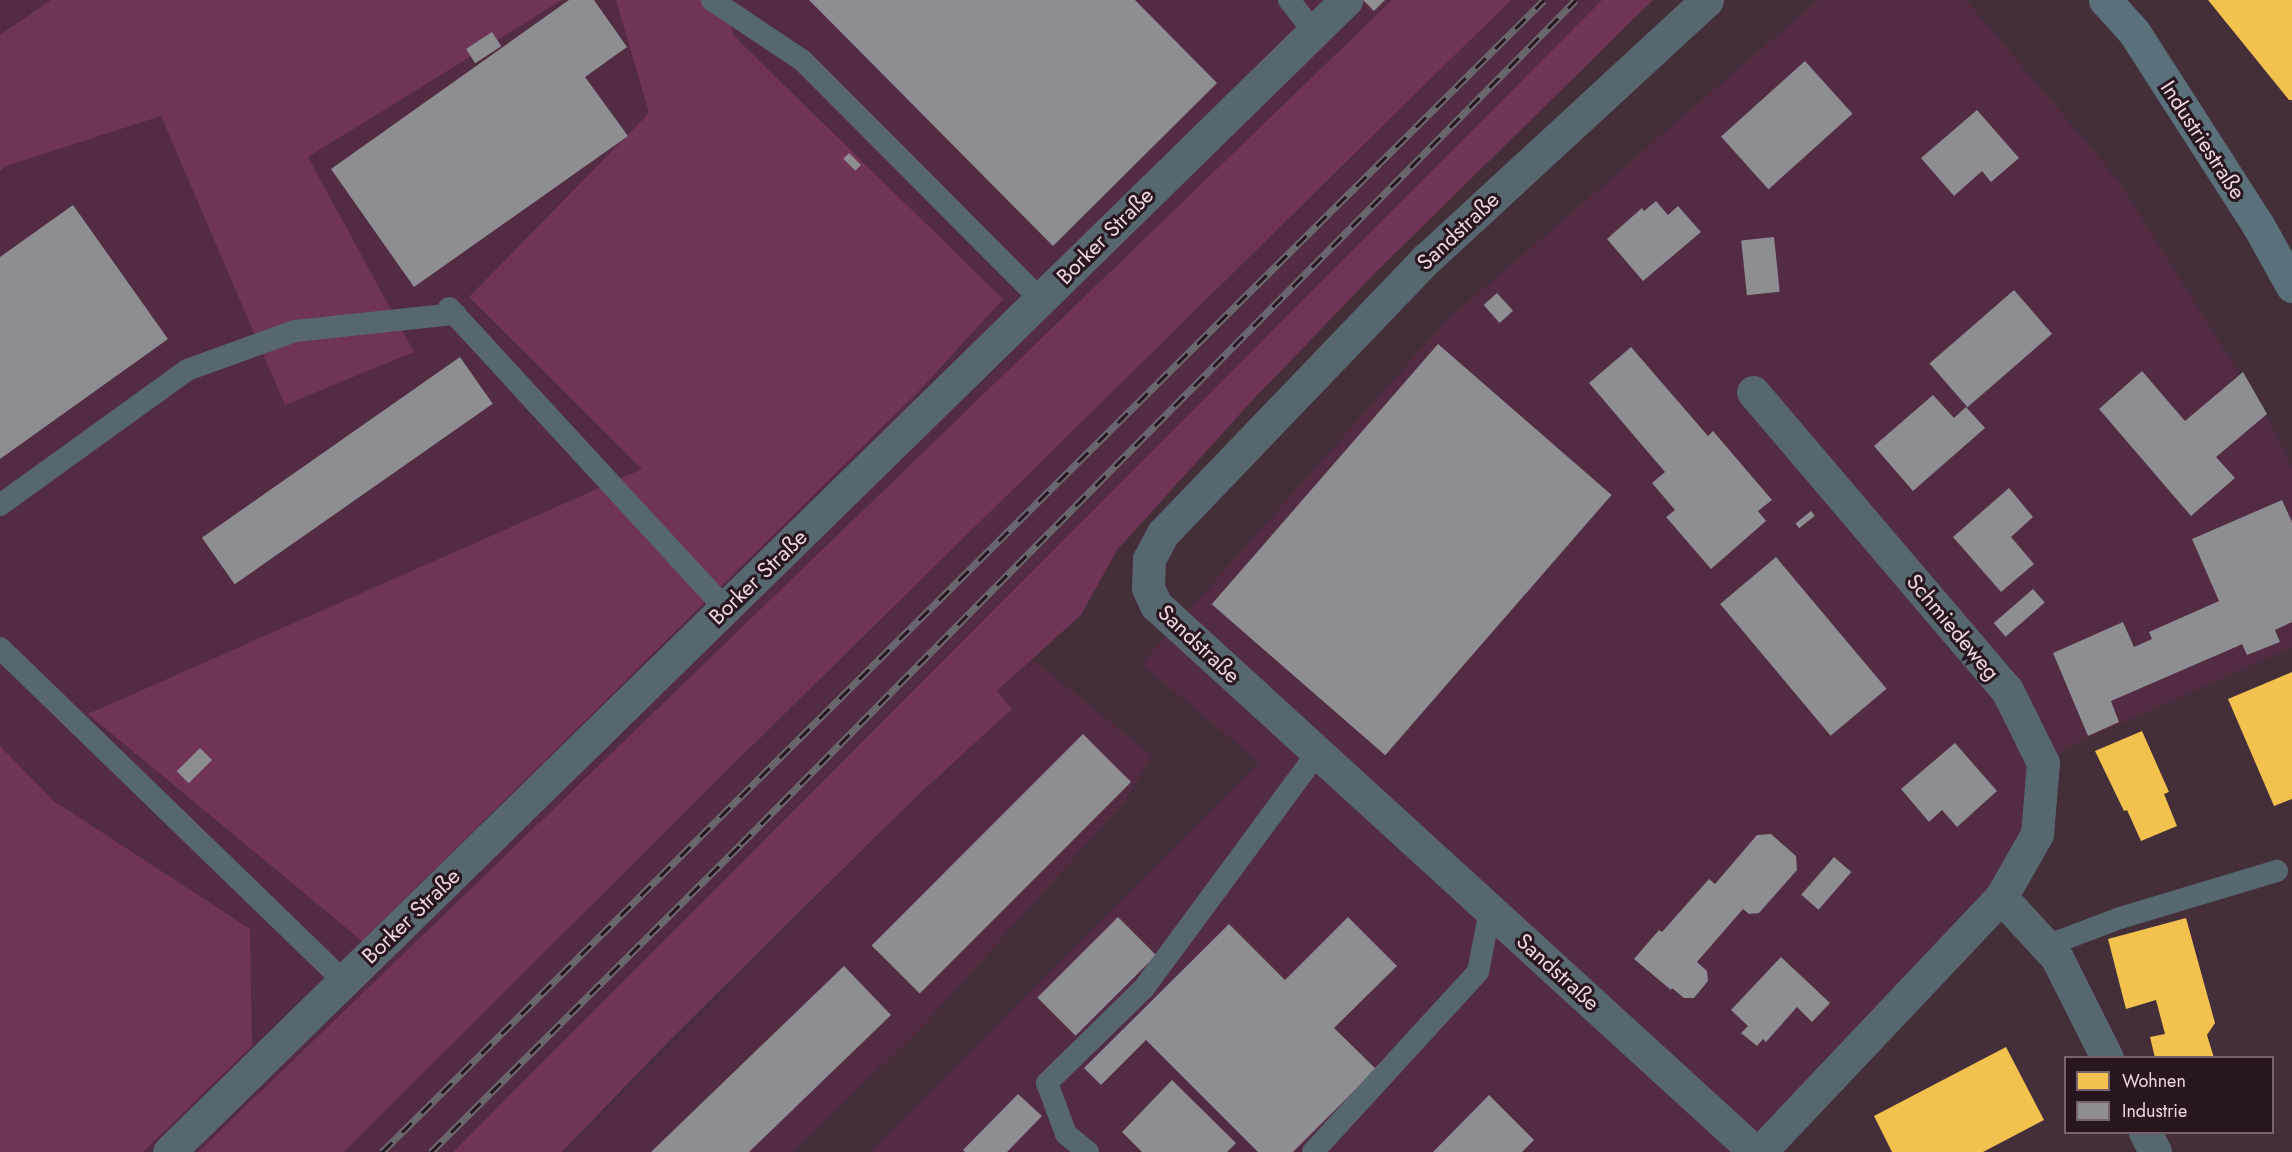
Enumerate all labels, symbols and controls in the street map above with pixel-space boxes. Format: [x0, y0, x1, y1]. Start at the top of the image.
street label: Industriestraße [2155, 76, 2251, 204]
street label: Borker Straße [1051, 182, 1159, 290]
street label: Sandstraße [1411, 186, 1505, 276]
street label: Borker Straße [704, 524, 812, 630]
street label: Schmiedeweg [1901, 569, 2005, 685]
street label: Sandstraße [1152, 599, 1246, 689]
street label: Borker Straße [357, 863, 465, 969]
street label: Sandstraße [1511, 928, 1605, 1016]
legend [2064, 1056, 2274, 1134]
text: Wohnen [2122, 1068, 2186, 1094]
text: Industrie [2122, 1098, 2187, 1124]

